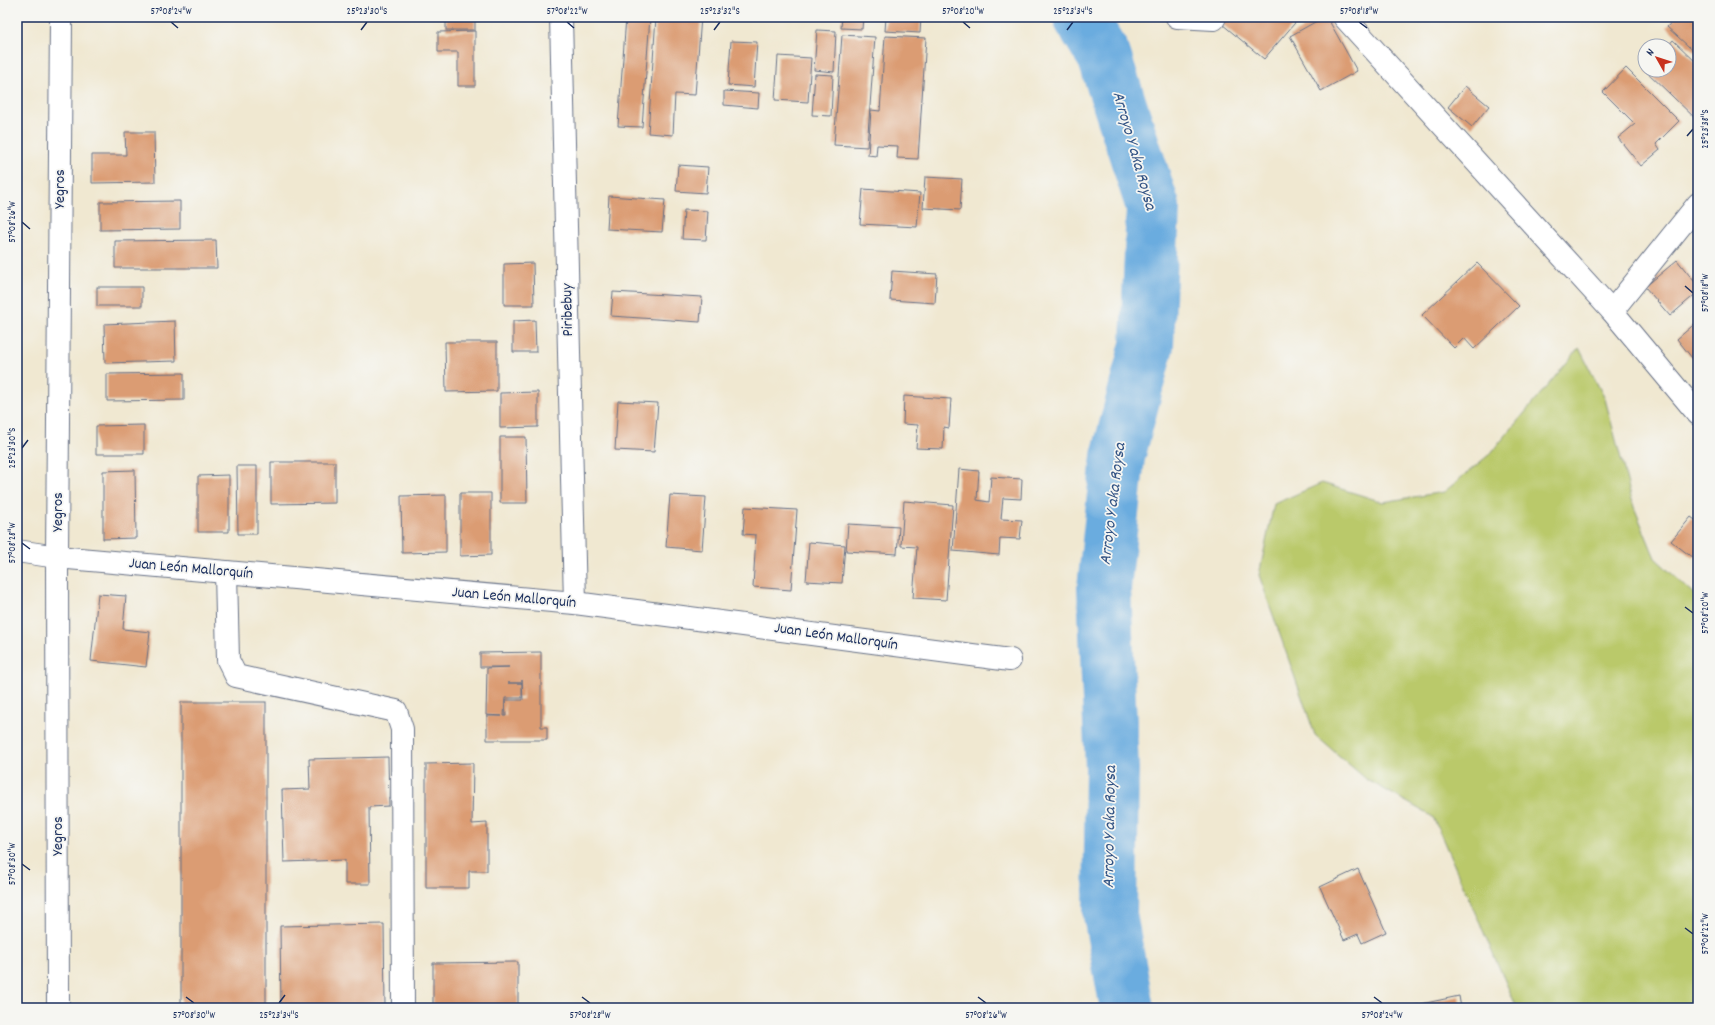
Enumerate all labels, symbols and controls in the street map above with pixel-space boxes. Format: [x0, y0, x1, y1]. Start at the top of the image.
text: 57°08'24"W [151, 5, 192, 19]
text: 25°23'30"S [347, 5, 387, 19]
text: 57°08'22"W [546, 5, 588, 19]
text: 25°23'32"S [700, 5, 740, 19]
text: 57°08'20"W [942, 5, 984, 19]
text: 25°23'34"S [1053, 5, 1093, 19]
text: 57°08'18"W [1340, 5, 1379, 19]
north arrow [1637, 38, 1677, 78]
text: N [1643, 45, 1659, 60]
water label: Arroyo Y aka Roysa [1105, 89, 1162, 214]
text: 25°23'38"S [1699, 109, 1713, 149]
street label: Yegros [49, 169, 72, 209]
text: 57°08'26"W [6, 201, 20, 243]
text: 57°08'18"W [1699, 273, 1713, 312]
street label: Piribebuy [556, 283, 580, 337]
text: 25°23'30"S [6, 428, 20, 468]
water label: Arroyo Y aka Roysa [1095, 441, 1134, 566]
street label: Yegros [47, 492, 70, 532]
text: 57°08'28"W [6, 522, 20, 563]
street label: Juan León Mallorquín [128, 552, 254, 586]
street label: Juan León Mallorquín [451, 581, 577, 615]
text: 57°08'20"W [1699, 592, 1713, 634]
street label: Juan León Mallorquín [773, 617, 899, 657]
water label: Arroyo Y aka Roysa [1098, 764, 1124, 888]
street label: Yegros [47, 816, 70, 856]
text: 57°08'30"W [6, 843, 20, 885]
text: 57°08'22"W [1699, 913, 1713, 955]
text: 57°08'30"W [173, 1009, 215, 1023]
text: 25°23'34"S [259, 1009, 299, 1023]
text: 57°08'28"W [570, 1009, 611, 1023]
text: 57°08'26"W [965, 1009, 1007, 1023]
text: 57°08'24"W [1362, 1009, 1403, 1023]

